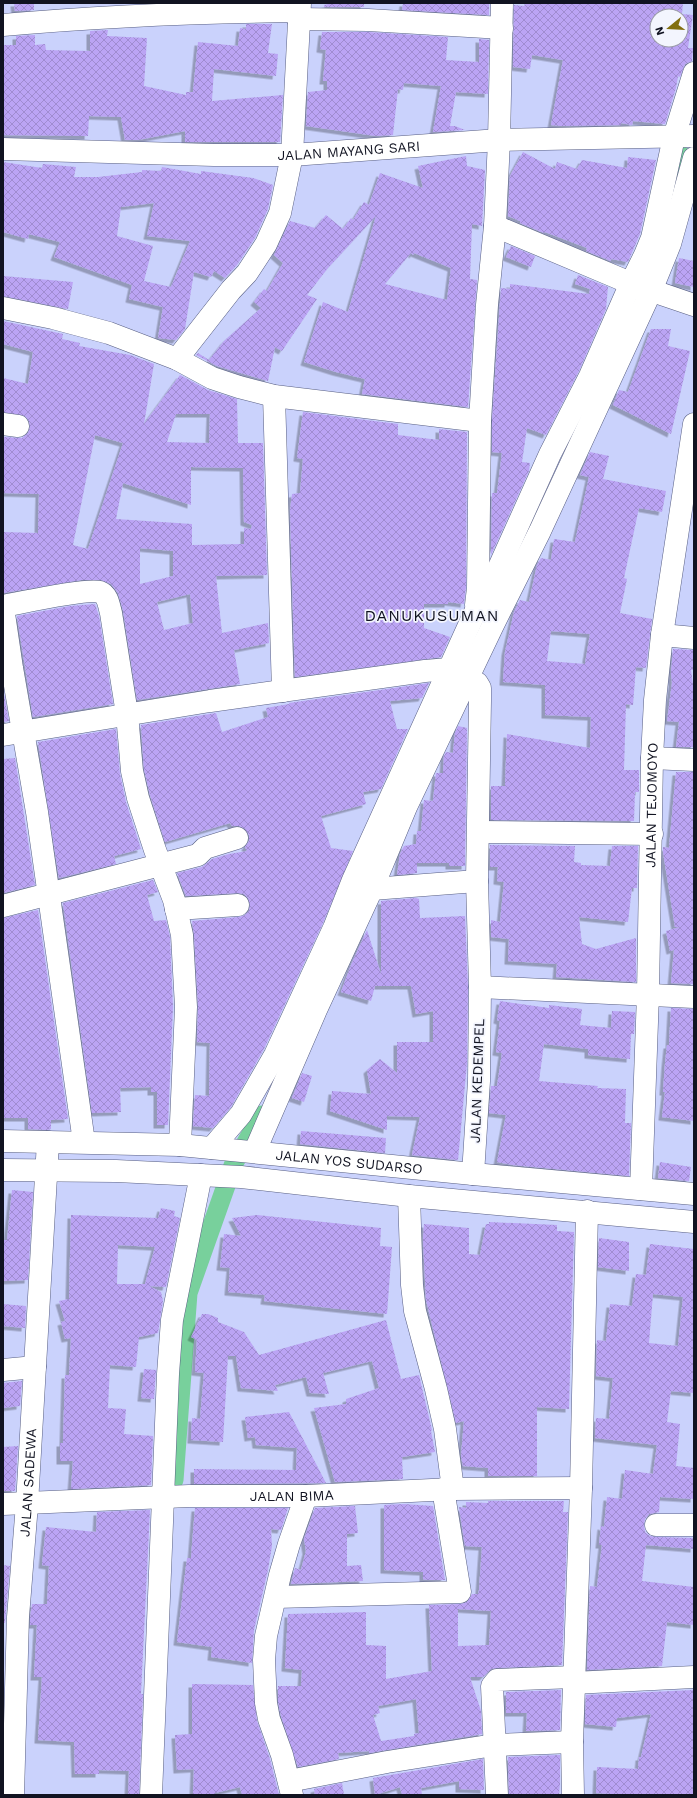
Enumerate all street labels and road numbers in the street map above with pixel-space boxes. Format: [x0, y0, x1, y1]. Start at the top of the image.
street label: JALAN MAYANG SARI [277, 138, 421, 163]
street label: JALAN TEJOMOYO [642, 742, 661, 868]
street label: JALAN KEDEMPEL [467, 1019, 487, 1143]
street label: JALAN YOS SUDARSO [275, 1147, 423, 1177]
street label: JALAN SADEWA [16, 1428, 39, 1537]
street label: JALAN BIMA [250, 1487, 334, 1504]

